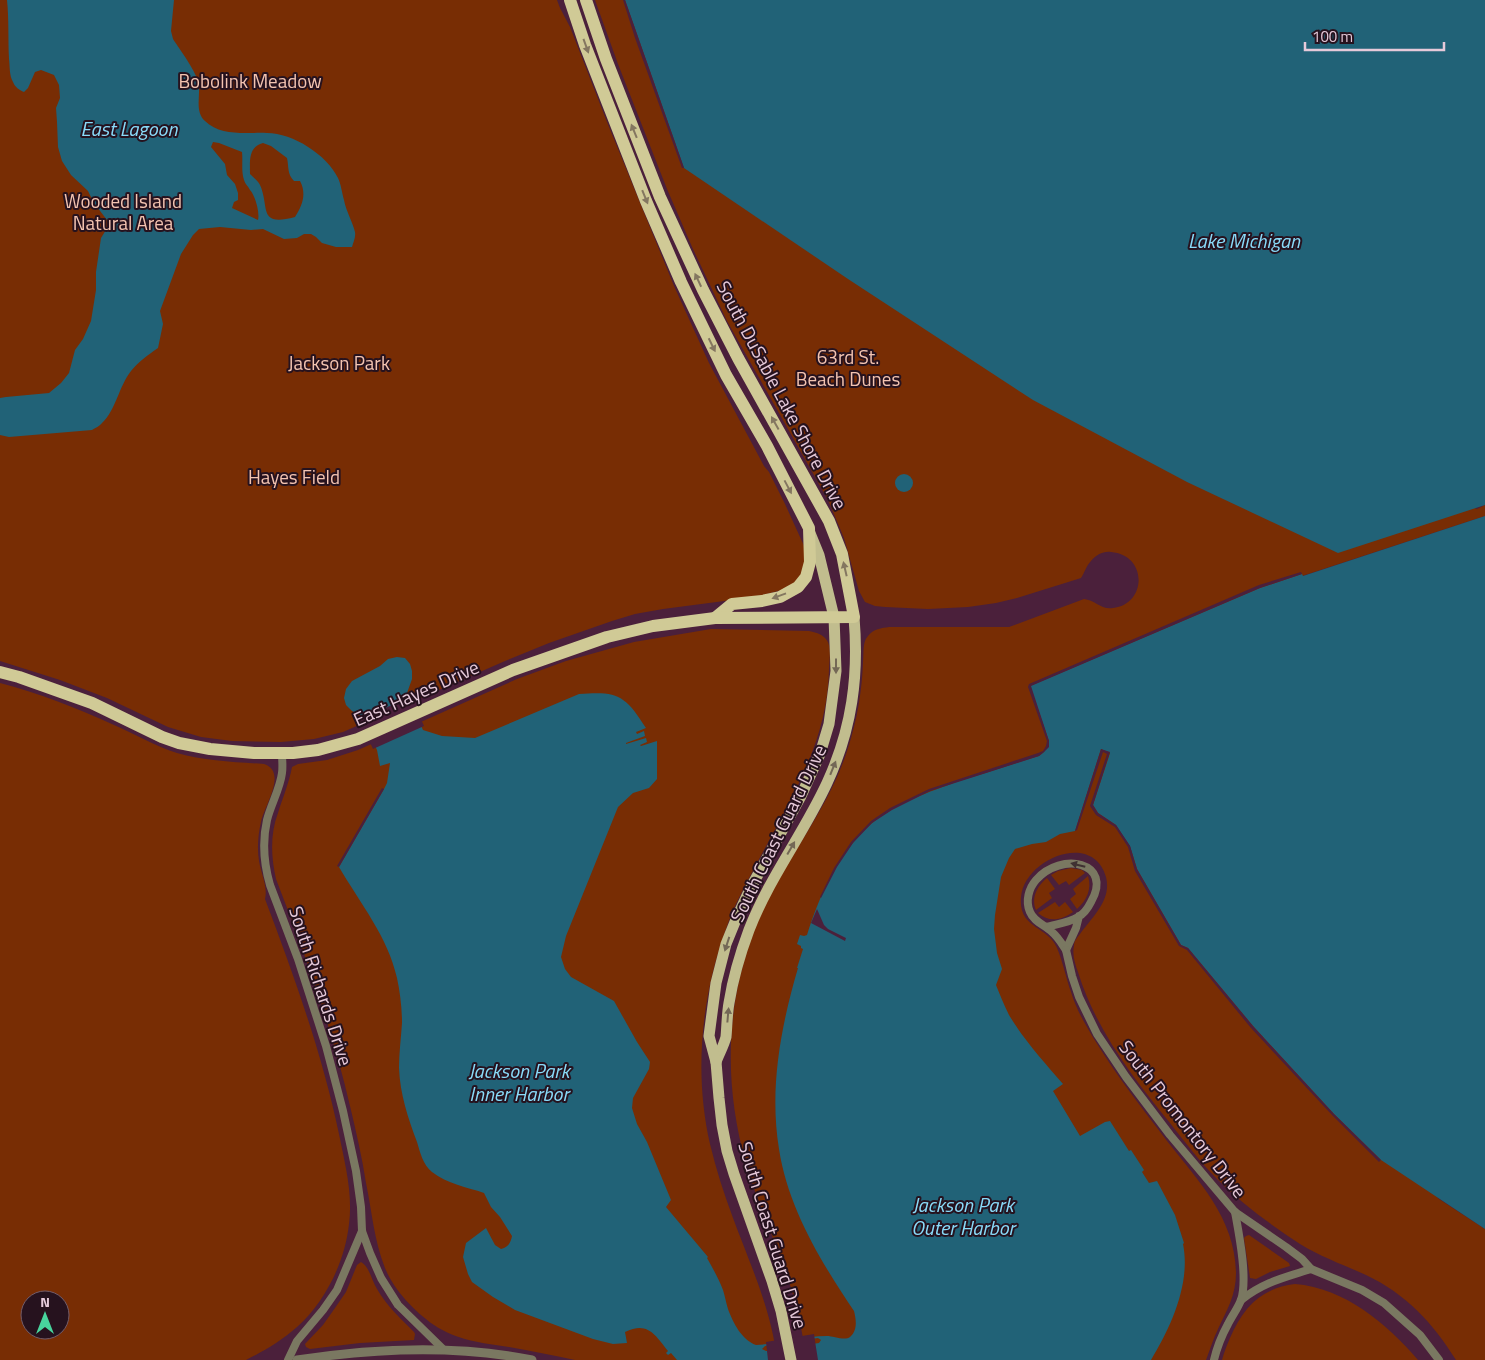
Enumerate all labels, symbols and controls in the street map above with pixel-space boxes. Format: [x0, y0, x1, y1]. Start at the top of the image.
scale bar [1305, 20, 1444, 52]
text: 100 m [1312, 25, 1353, 48]
one-way arrow [582, 39, 590, 54]
park label: Bobolink Meadow [178, 66, 322, 95]
water label: East Lagoon [81, 113, 178, 144]
one-way arrow [630, 123, 638, 138]
park label: Wooded Island Natural Area [64, 186, 182, 237]
one-way arrow [642, 190, 649, 205]
water label: Lake Michigan [1188, 225, 1301, 256]
one-way arrow [694, 273, 702, 287]
street label: South DuSable Lake Shore Drive [710, 275, 855, 514]
one-way arrow [707, 338, 716, 353]
park label: 63rd St. Beach Dunes [796, 342, 900, 393]
park label: Jackson Park [288, 348, 390, 377]
one-way arrow [771, 416, 779, 431]
park label: Hayes Field [248, 462, 340, 491]
one-way arrow [784, 480, 792, 494]
one-way arrow [841, 561, 849, 576]
one-way arrow [771, 592, 786, 600]
street label: East Hayes Drive [348, 652, 483, 733]
one-way arrow [832, 658, 840, 674]
street label: South Coast Guard Drive [722, 739, 833, 926]
one-way arrow [830, 761, 838, 775]
one-way arrow [787, 841, 796, 855]
one-way arrow [1071, 861, 1086, 869]
street label: South Richards Drive [282, 902, 361, 1069]
one-way arrow [723, 937, 731, 952]
one-way arrow [724, 1006, 732, 1022]
street label: South Promontory Drive [1112, 1034, 1254, 1204]
water label: Jackson Park Inner Harbor [468, 1055, 572, 1109]
street label: South Coast Guard Drive [731, 1138, 816, 1332]
water label: Jackson Park Outer Harbor [911, 1189, 1018, 1243]
north arrow [20, 1290, 70, 1340]
text: N [40, 1291, 50, 1312]

